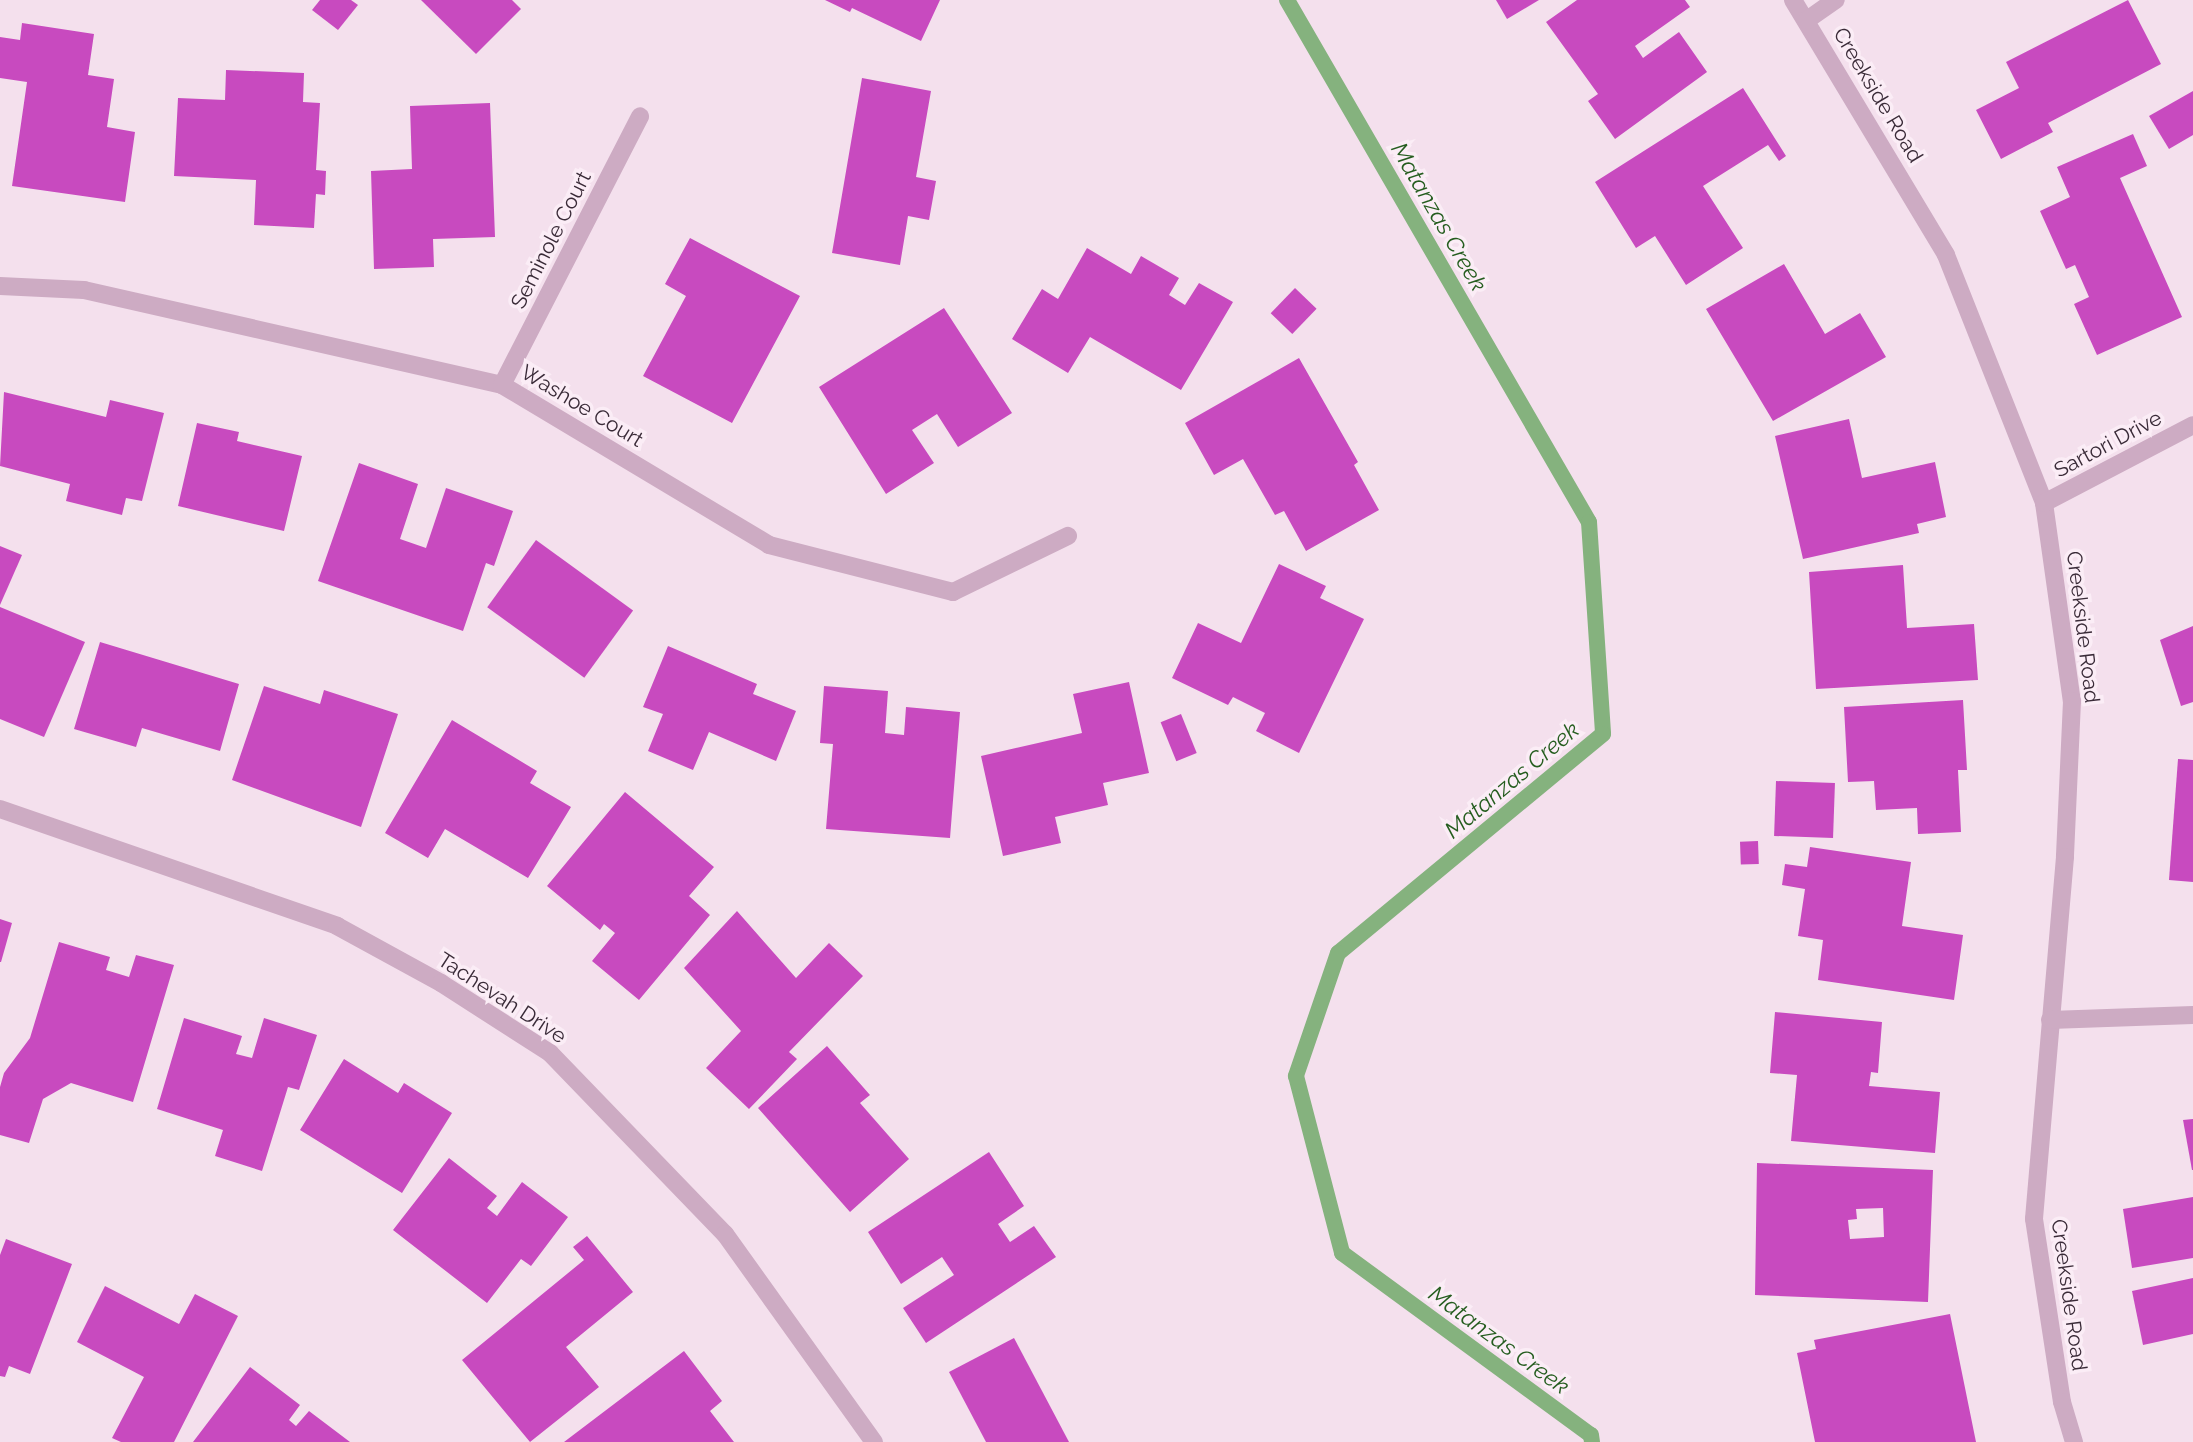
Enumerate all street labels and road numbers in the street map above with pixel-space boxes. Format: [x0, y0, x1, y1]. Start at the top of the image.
street label: Creekside Road [1828, 23, 1928, 167]
street label: Seminole Court [506, 167, 596, 313]
street label: Washoe Court [516, 359, 648, 453]
street label: Sartori Drive [2050, 405, 2166, 483]
street label: Creekside Road [2061, 550, 2105, 704]
street label: Tachevah Drive [433, 947, 571, 1049]
street label: Creekside Road [2046, 1217, 2092, 1373]

